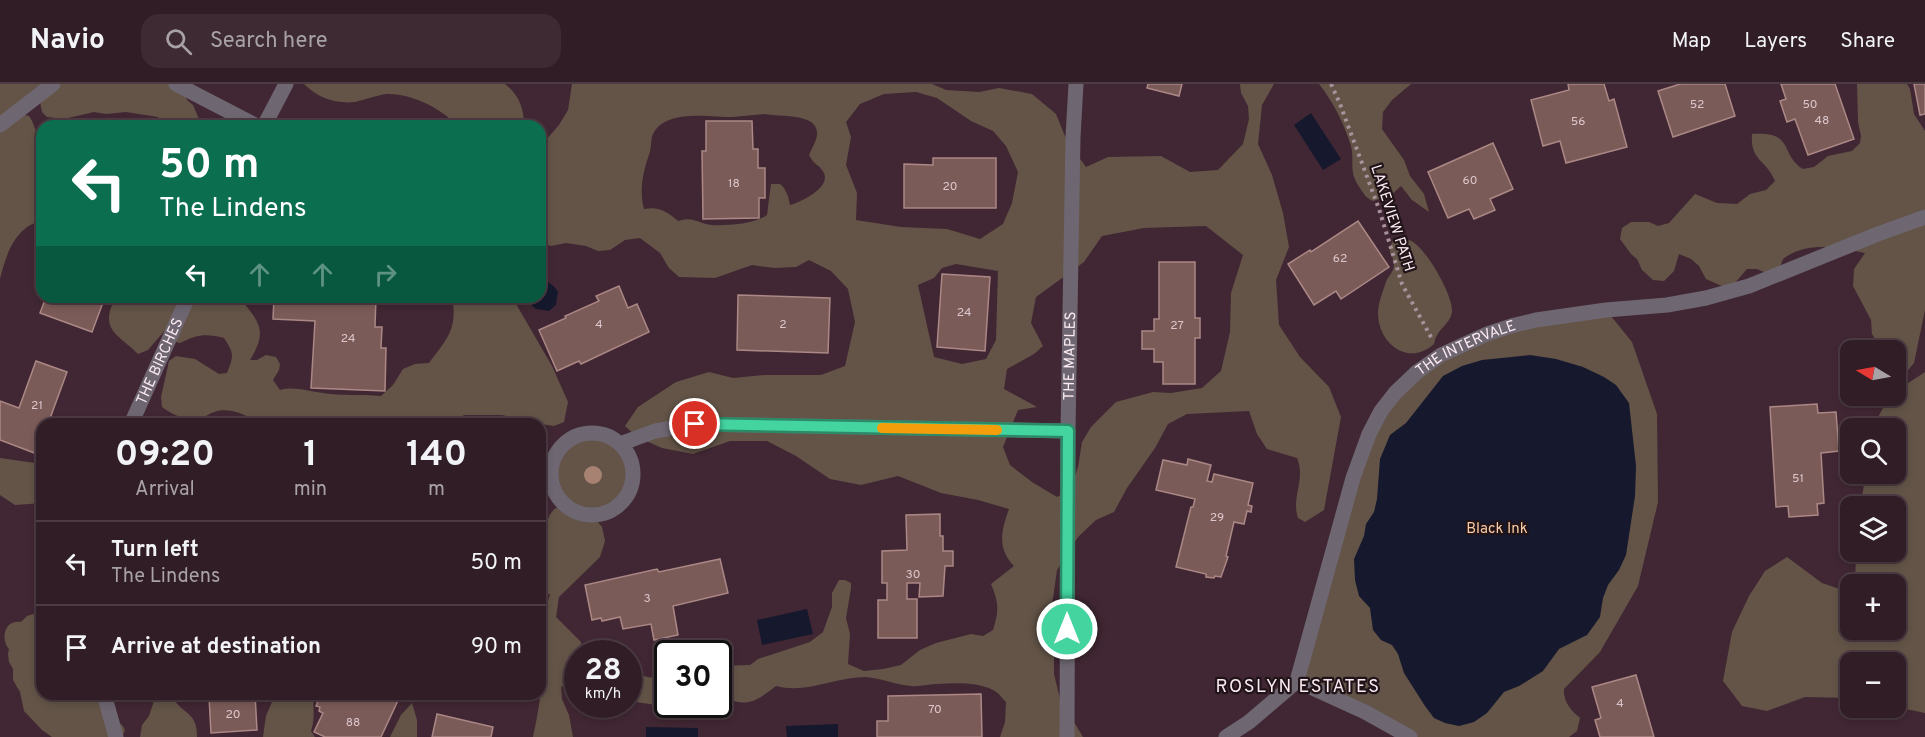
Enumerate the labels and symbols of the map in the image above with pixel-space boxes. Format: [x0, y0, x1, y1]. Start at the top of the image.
house number: 52 [1690, 97, 1704, 113]
house number: 50 [1802, 97, 1818, 113]
house number: 48 [1815, 113, 1829, 129]
house number: 56 [1571, 114, 1585, 130]
street label: LAKEVIEW PATH [1365, 163, 1418, 274]
house number: 60 [1463, 173, 1477, 189]
house number: 18 [728, 176, 740, 192]
house number: 20 [942, 179, 958, 195]
house number: 62 [1333, 251, 1347, 267]
house number: 24 [957, 305, 971, 321]
street label: THE MAPLES [1061, 311, 1081, 401]
street label: THE BIRCHES [133, 315, 188, 408]
house number: 4 [595, 317, 603, 333]
house number: 2 [779, 317, 787, 333]
street label: THE INTERVALE [1413, 317, 1519, 381]
house number: 27 [1170, 318, 1184, 334]
house number: 24 [341, 331, 355, 347]
north arrow [1840, 340, 1906, 406]
house number: 21 [31, 398, 43, 414]
pin [669, 398, 720, 449]
house number: 51 [1792, 471, 1804, 487]
house number: 29 [1210, 510, 1224, 526]
park label: Black Ink [1466, 520, 1528, 539]
house number: 30 [906, 567, 920, 583]
house number: 3 [643, 591, 651, 607]
position arrow [1035, 597, 1099, 661]
speed limit sign: 30 [654, 640, 732, 718]
district label: ROSLYN ESTATES [1216, 676, 1380, 699]
house number: 4 [1616, 696, 1624, 712]
house number: 70 [928, 702, 942, 718]
house number: 20 [225, 707, 241, 723]
house number: 88 [346, 715, 360, 731]

